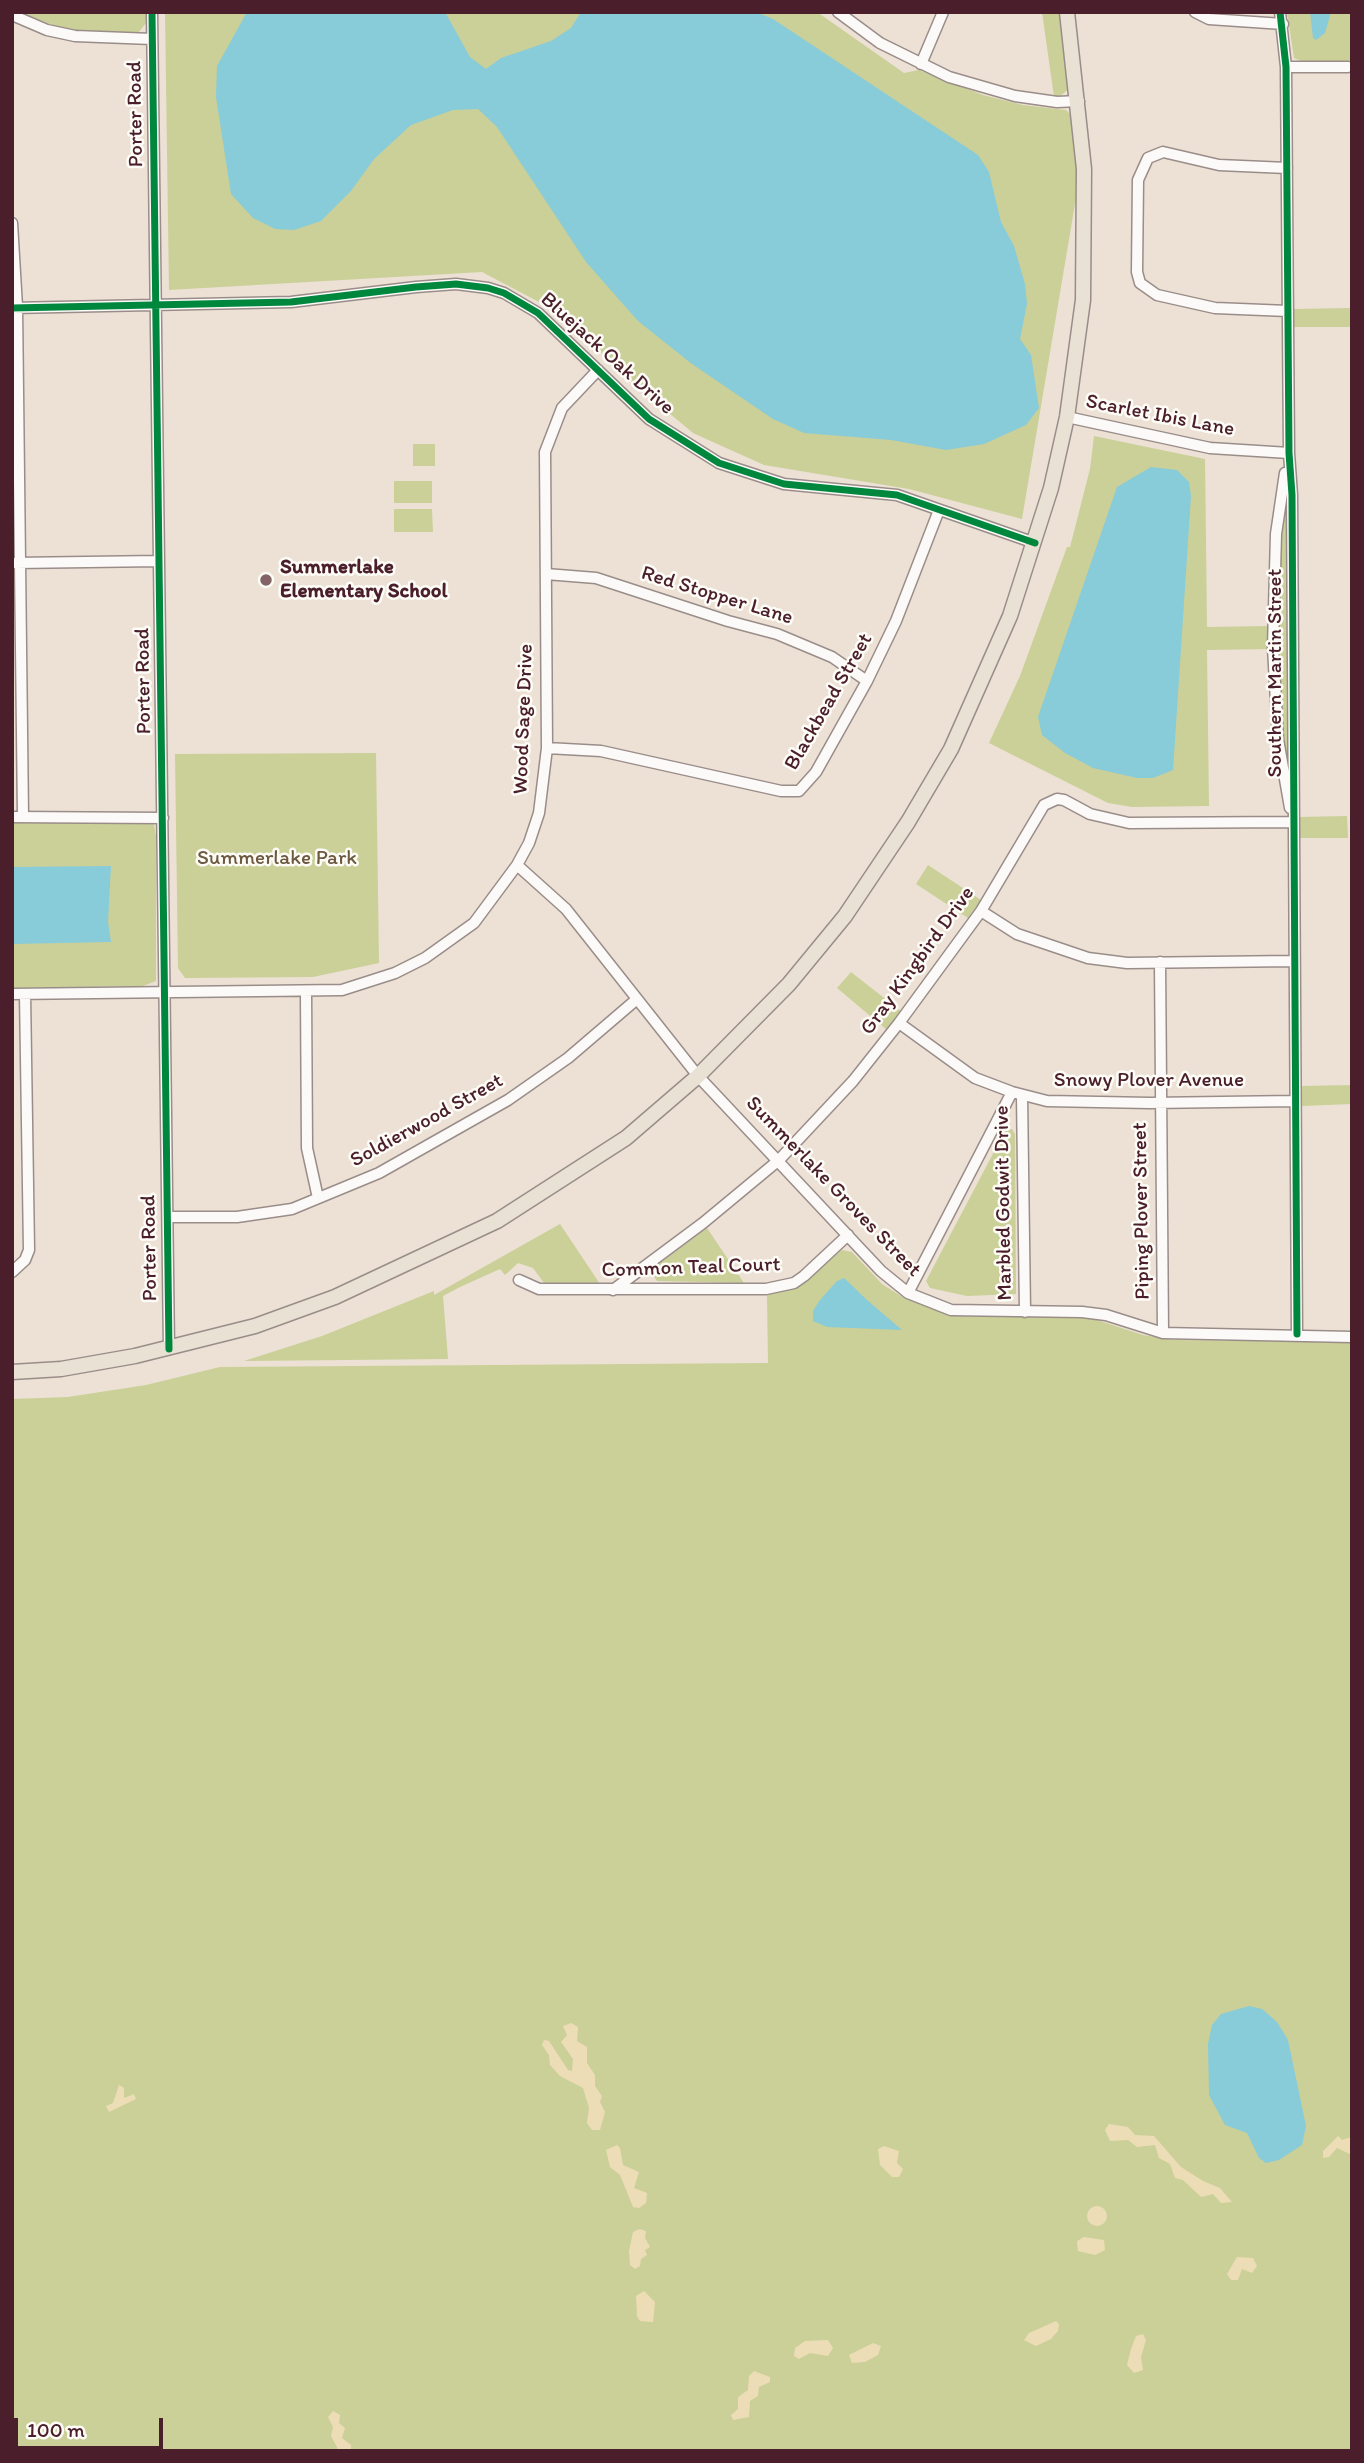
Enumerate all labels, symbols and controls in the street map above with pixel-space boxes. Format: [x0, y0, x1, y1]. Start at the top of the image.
street label: Porter Road [122, 61, 150, 167]
street label: Bluejack Oak Drive [535, 287, 679, 421]
street label: Scarlet Ibis Lane [1084, 389, 1236, 443]
place label: Summerlake Elementary School [280, 555, 447, 605]
street label: Red Stopper Lane [638, 561, 796, 631]
street label: Southern Martin Street [1263, 569, 1289, 777]
marker: Summerlake Elementary School [258, 572, 274, 588]
street label: Porter Road [130, 628, 158, 734]
street label: Blackbead Street [780, 629, 878, 775]
street label: Wood Sage Drive [509, 643, 539, 795]
park label: Summerlake Park [197, 846, 357, 872]
street label: Gray Kingbird Drive [856, 882, 980, 1040]
street label: Snowy Plover Avenue [1054, 1068, 1244, 1094]
street label: Soldierwood Street [346, 1069, 508, 1173]
street label: Summerlake Groves Street [740, 1091, 926, 1283]
street label: Marbled Godwit Drive [990, 1105, 1018, 1301]
street label: Piping Plover Street [1128, 1122, 1156, 1300]
street label: Porter Road [136, 1195, 164, 1301]
street label: Common Teal Court [601, 1252, 781, 1284]
scale bar [18, 2404, 166, 2448]
text: 100 m [27, 2417, 85, 2442]

